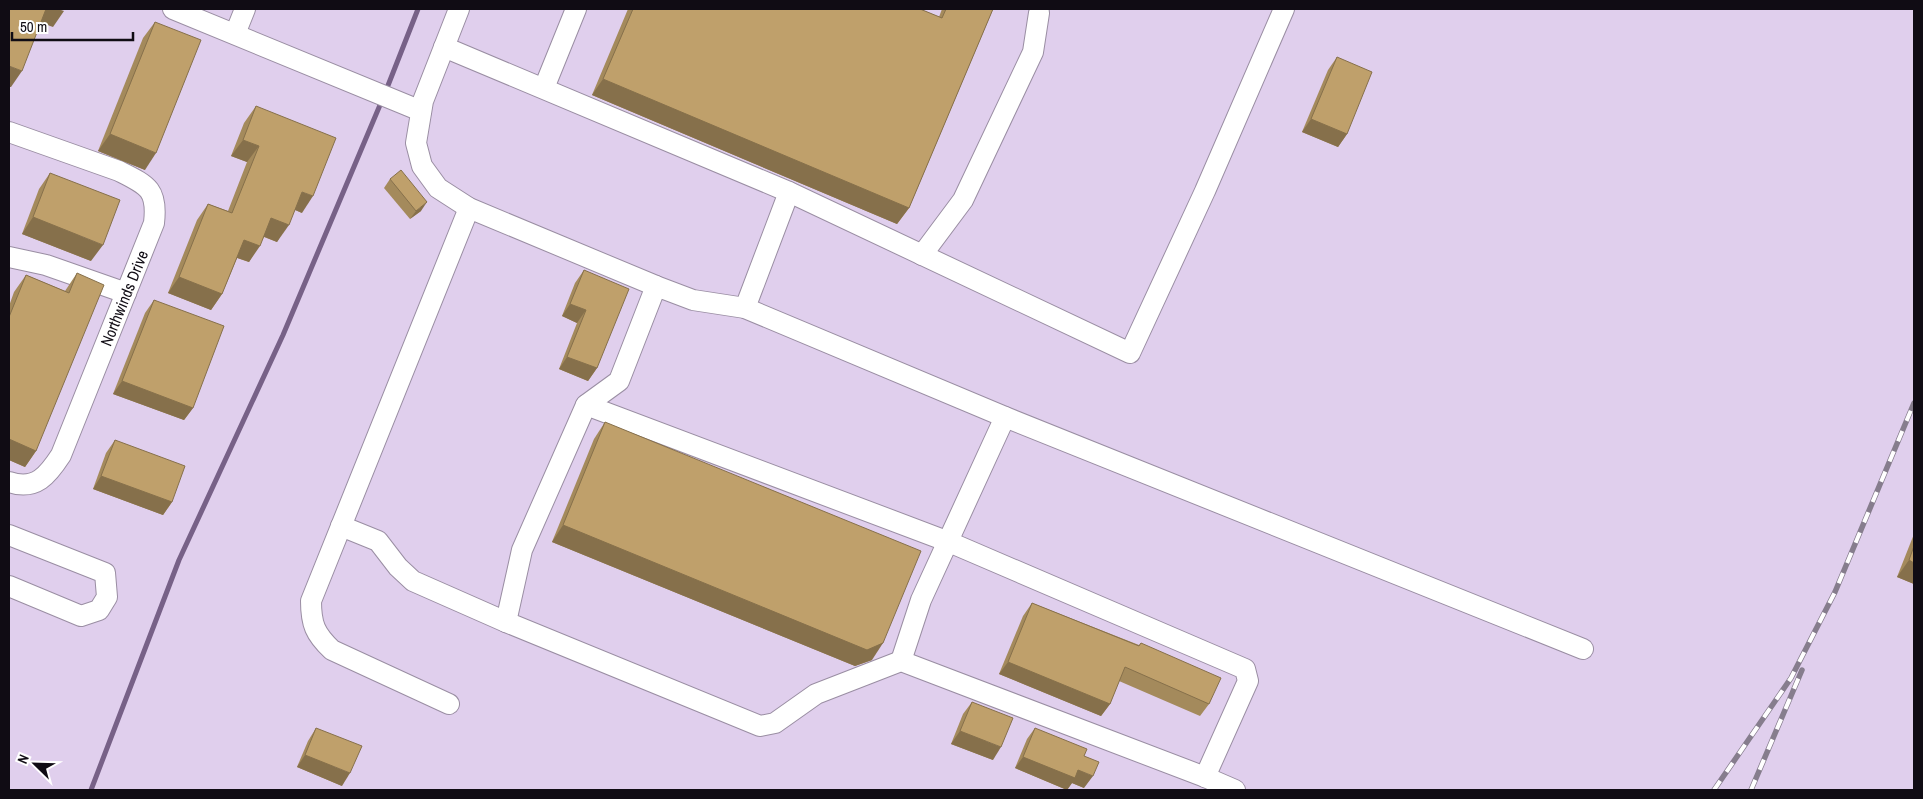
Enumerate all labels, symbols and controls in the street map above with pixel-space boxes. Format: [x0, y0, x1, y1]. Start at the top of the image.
scale bar [12, 10, 134, 42]
text: 50 m [20, 16, 47, 37]
street label: Northwinds Drive [95, 247, 153, 349]
north arrow [10, 739, 60, 789]
text: N [13, 752, 33, 766]

